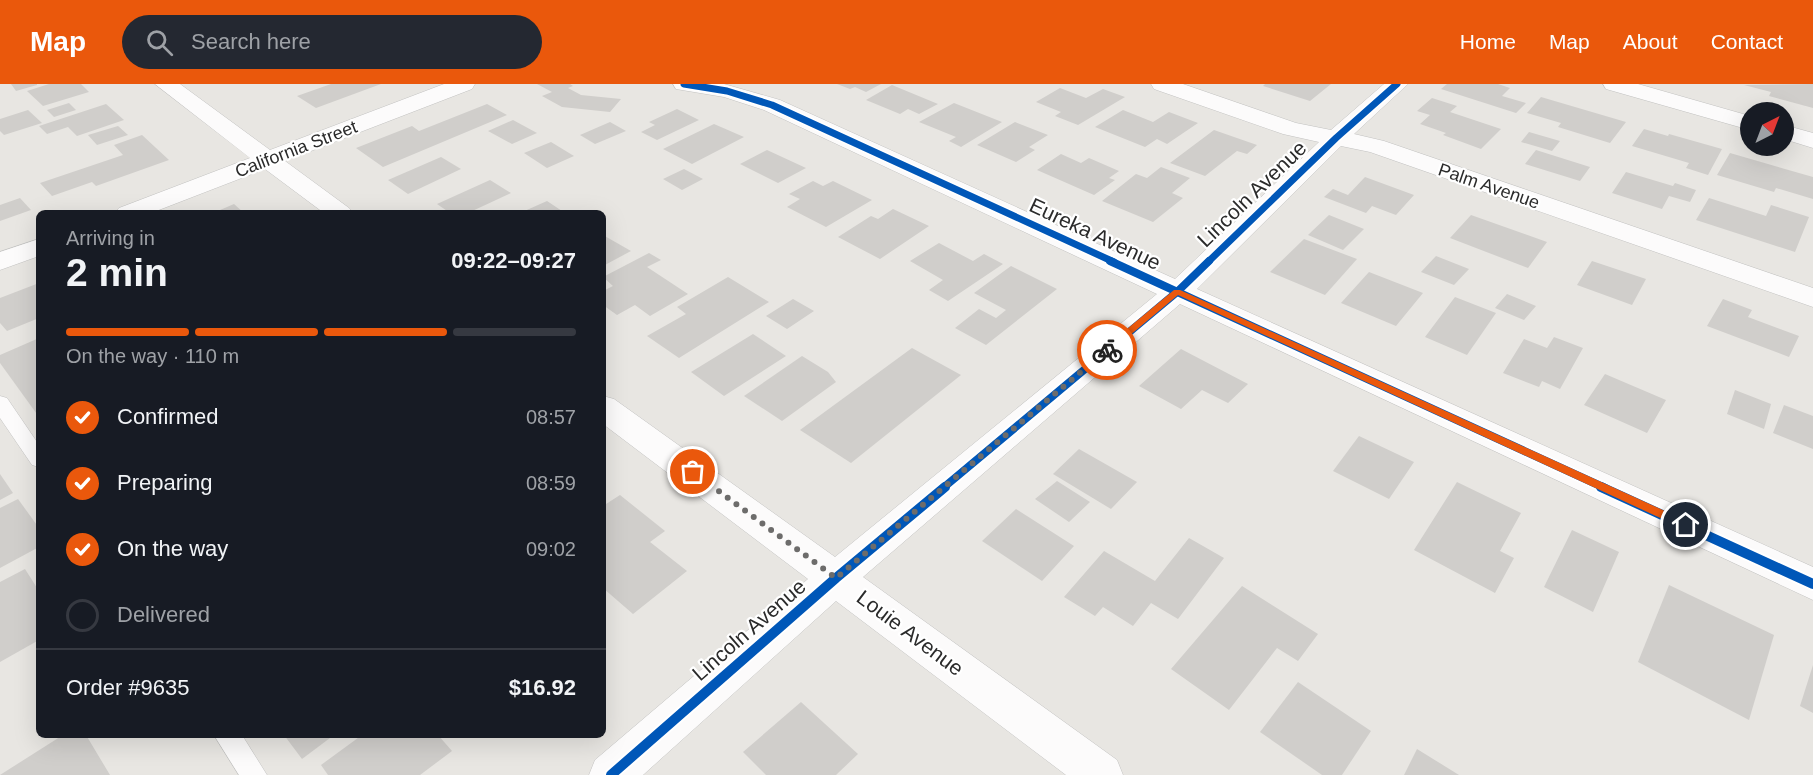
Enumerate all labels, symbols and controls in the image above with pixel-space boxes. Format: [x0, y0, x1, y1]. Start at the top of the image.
search box [122, 15, 542, 69]
text: Map [30, 26, 86, 57]
icon: search [143, 26, 176, 59]
text: Search here [191, 29, 311, 54]
text: Home [1460, 30, 1516, 53]
text: Map [1549, 30, 1590, 53]
text: About [1623, 30, 1678, 53]
text: Contact [1711, 30, 1783, 53]
north arrow [1740, 102, 1794, 156]
map controls [1740, 102, 1794, 156]
street label: California Street [232, 117, 360, 181]
street label: Lincoln Avenue [1193, 136, 1311, 251]
street label: Palm Avenue [1436, 159, 1542, 213]
street label: Eureka Avenue [1026, 193, 1164, 274]
text: Arriving in [66, 227, 155, 249]
text: 09:22–09:27 [451, 248, 576, 273]
text: 2 min [66, 251, 168, 294]
courier [1077, 320, 1137, 380]
icon: bike [1091, 334, 1124, 367]
text: On the way · 110 m [66, 345, 239, 367]
icon: check [66, 401, 99, 434]
text: Confirmed [117, 404, 218, 429]
text: 08:57 [526, 406, 576, 428]
pin [667, 446, 718, 497]
icon: bag [676, 455, 709, 488]
icon: check [66, 467, 99, 500]
text: Preparing [117, 470, 212, 495]
text: 08:59 [526, 472, 576, 494]
pin [1660, 499, 1711, 550]
icon: home [1669, 508, 1702, 541]
icon: check [66, 533, 99, 566]
text: On the way [117, 536, 228, 561]
text: 09:02 [526, 538, 576, 560]
street label: Lincoln Avenue [688, 574, 810, 685]
street label: Louie Avenue [853, 585, 968, 680]
text: Delivered [117, 602, 210, 627]
text: Order #9635 [66, 675, 190, 700]
text: $16.92 [509, 675, 576, 700]

